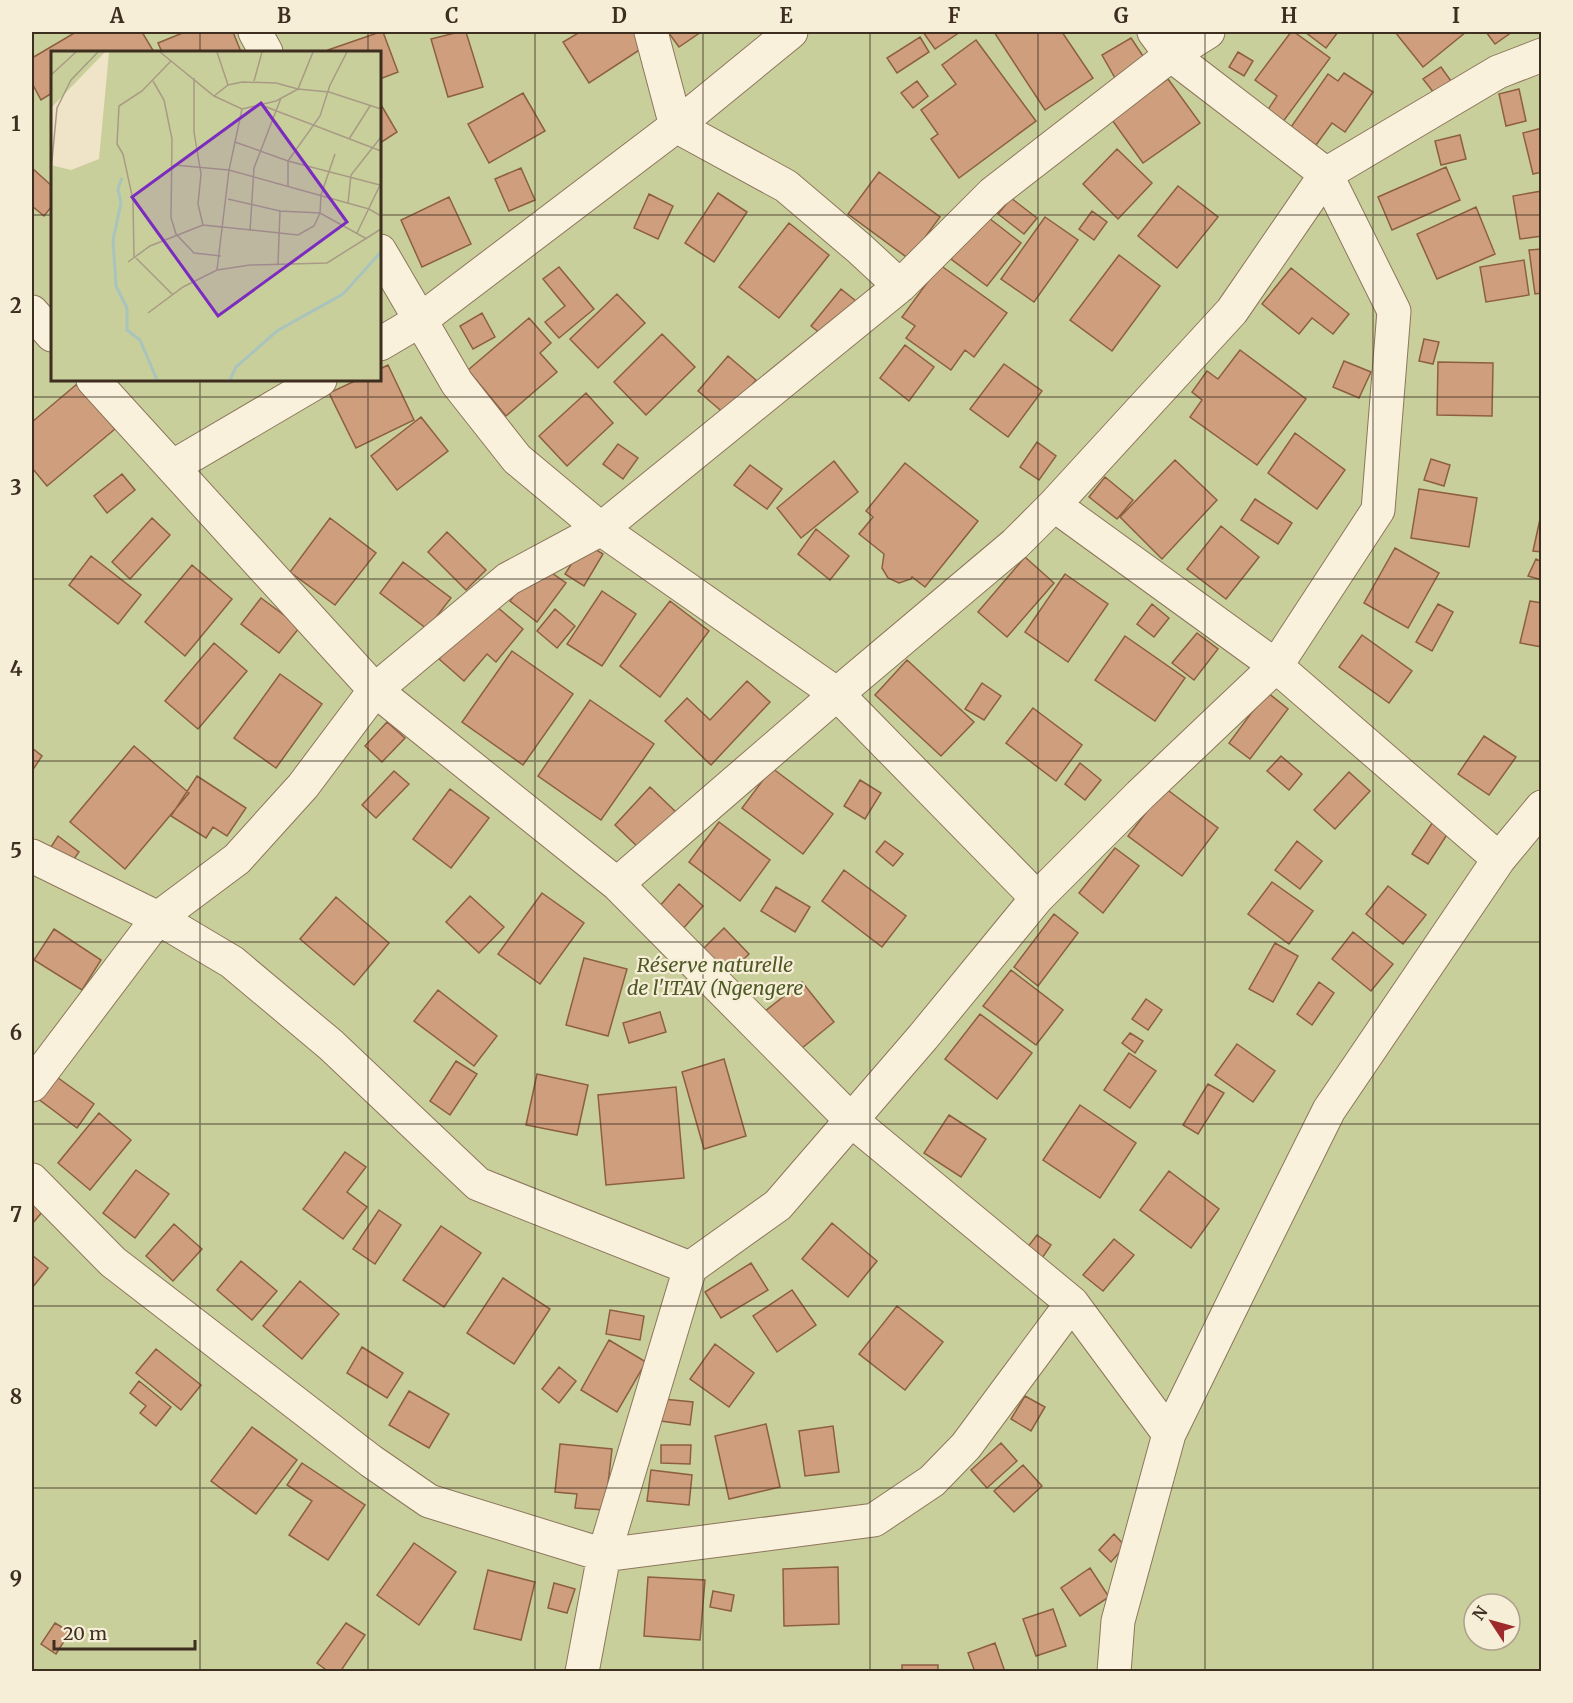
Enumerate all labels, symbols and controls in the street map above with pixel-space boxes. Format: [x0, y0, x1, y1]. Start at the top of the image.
text: A [109, 3, 125, 28]
text: B [277, 3, 291, 28]
text: C [445, 3, 459, 28]
text: D [611, 3, 627, 28]
text: E [779, 3, 793, 28]
text: F [948, 3, 961, 28]
text: G [1114, 3, 1129, 28]
text: H [1281, 3, 1297, 28]
text: I [1452, 3, 1460, 28]
inset map [51, 51, 381, 381]
text: 1 [11, 111, 21, 136]
text: 2 [10, 293, 22, 318]
text: 3 [10, 475, 22, 500]
text: 4 [10, 656, 23, 681]
text: 5 [10, 838, 22, 863]
park label: Réserve naturelle de l'ITAV (Ngengere [627, 952, 803, 1000]
text: 6 [10, 1020, 22, 1045]
text: 7 [10, 1202, 22, 1227]
text: 8 [10, 1384, 22, 1409]
text: 9 [10, 1566, 22, 1591]
north arrow [1462, 1592, 1522, 1652]
text: N [1468, 1602, 1492, 1624]
scale bar [54, 1613, 195, 1651]
text: 20 m [63, 1622, 107, 1645]

